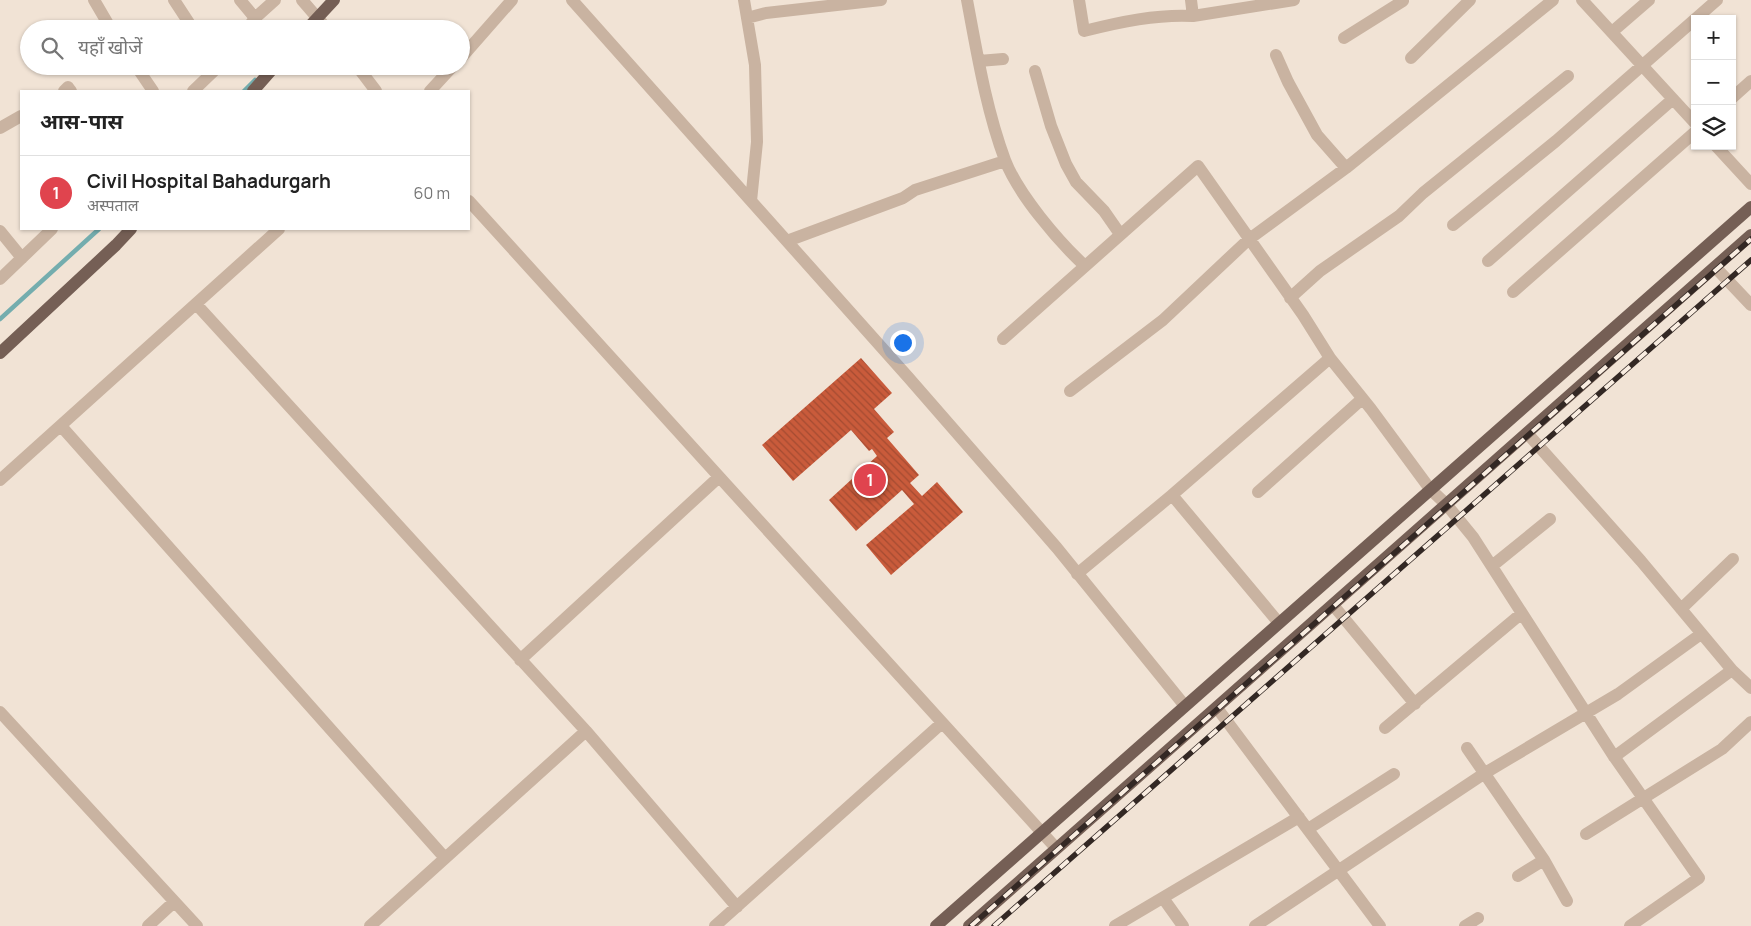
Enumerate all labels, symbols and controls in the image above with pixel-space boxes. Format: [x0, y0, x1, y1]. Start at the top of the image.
map controls [1691, 15, 1736, 150]
button: + [1691, 15, 1736, 60]
search box [20, 20, 470, 75]
icon: search [38, 34, 66, 62]
text: यहाँ खोजें [78, 34, 142, 60]
button: − [1691, 60, 1736, 105]
button: layers [1691, 105, 1736, 150]
text: आस-पास [40, 107, 123, 135]
text: Civil Hospital Bahadurgarh [87, 168, 331, 194]
text: 1 [52, 182, 60, 204]
text: 60 m [414, 182, 450, 204]
text: अस्पताल [87, 194, 139, 216]
your location [890, 330, 916, 356]
pin: 1 [854, 461, 886, 499]

